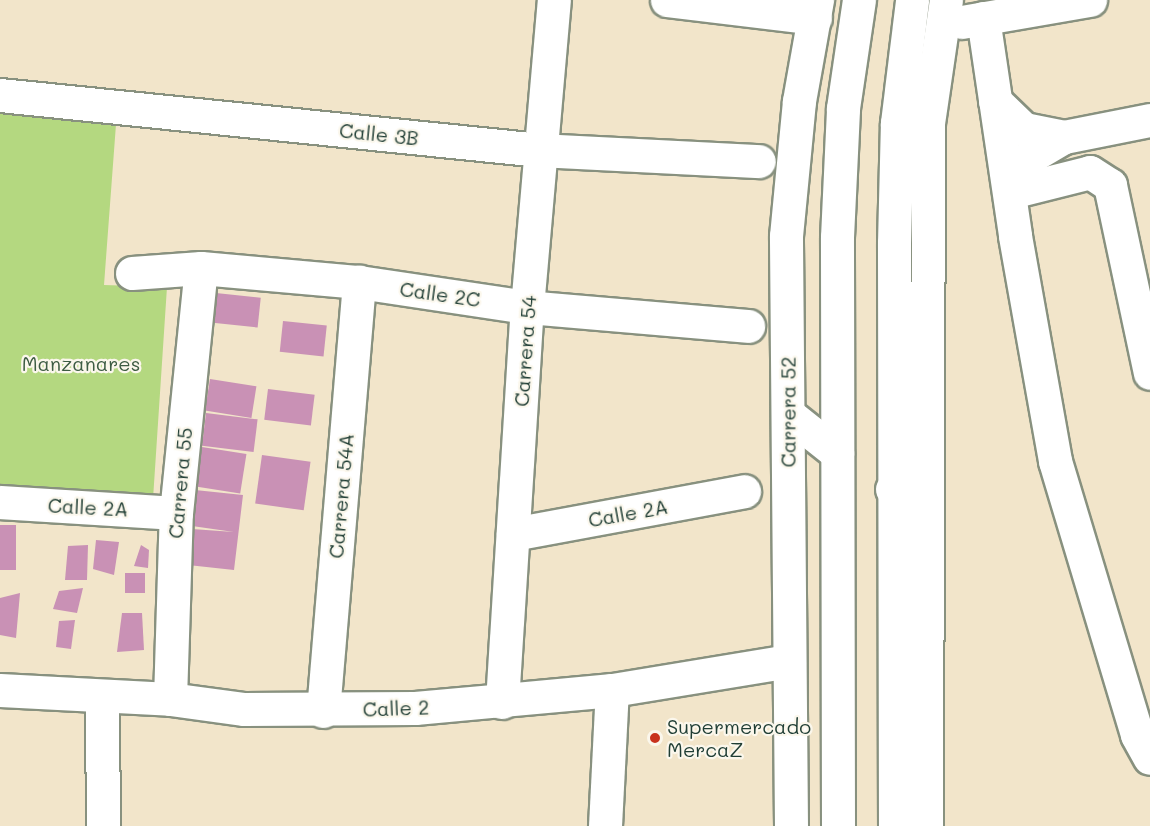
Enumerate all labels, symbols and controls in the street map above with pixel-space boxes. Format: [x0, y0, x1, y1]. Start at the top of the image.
street label: Calle 3B [338, 118, 420, 150]
street label: Calle 2C [398, 276, 482, 312]
street label: Carrera 54 [509, 295, 541, 407]
park label: Manzanares [22, 351, 140, 375]
street label: Carrera 52 [776, 357, 800, 467]
street label: Carrera 55 [163, 426, 197, 540]
street label: Carrera 54A [324, 433, 358, 559]
street label: Calle 2A [47, 493, 129, 521]
street label: Calle 2A [586, 494, 670, 532]
street label: Calle 2 [362, 695, 430, 721]
place label: Supermercado MercaZ [667, 714, 811, 761]
marker: Supermercado MercaZ [648, 731, 662, 745]

